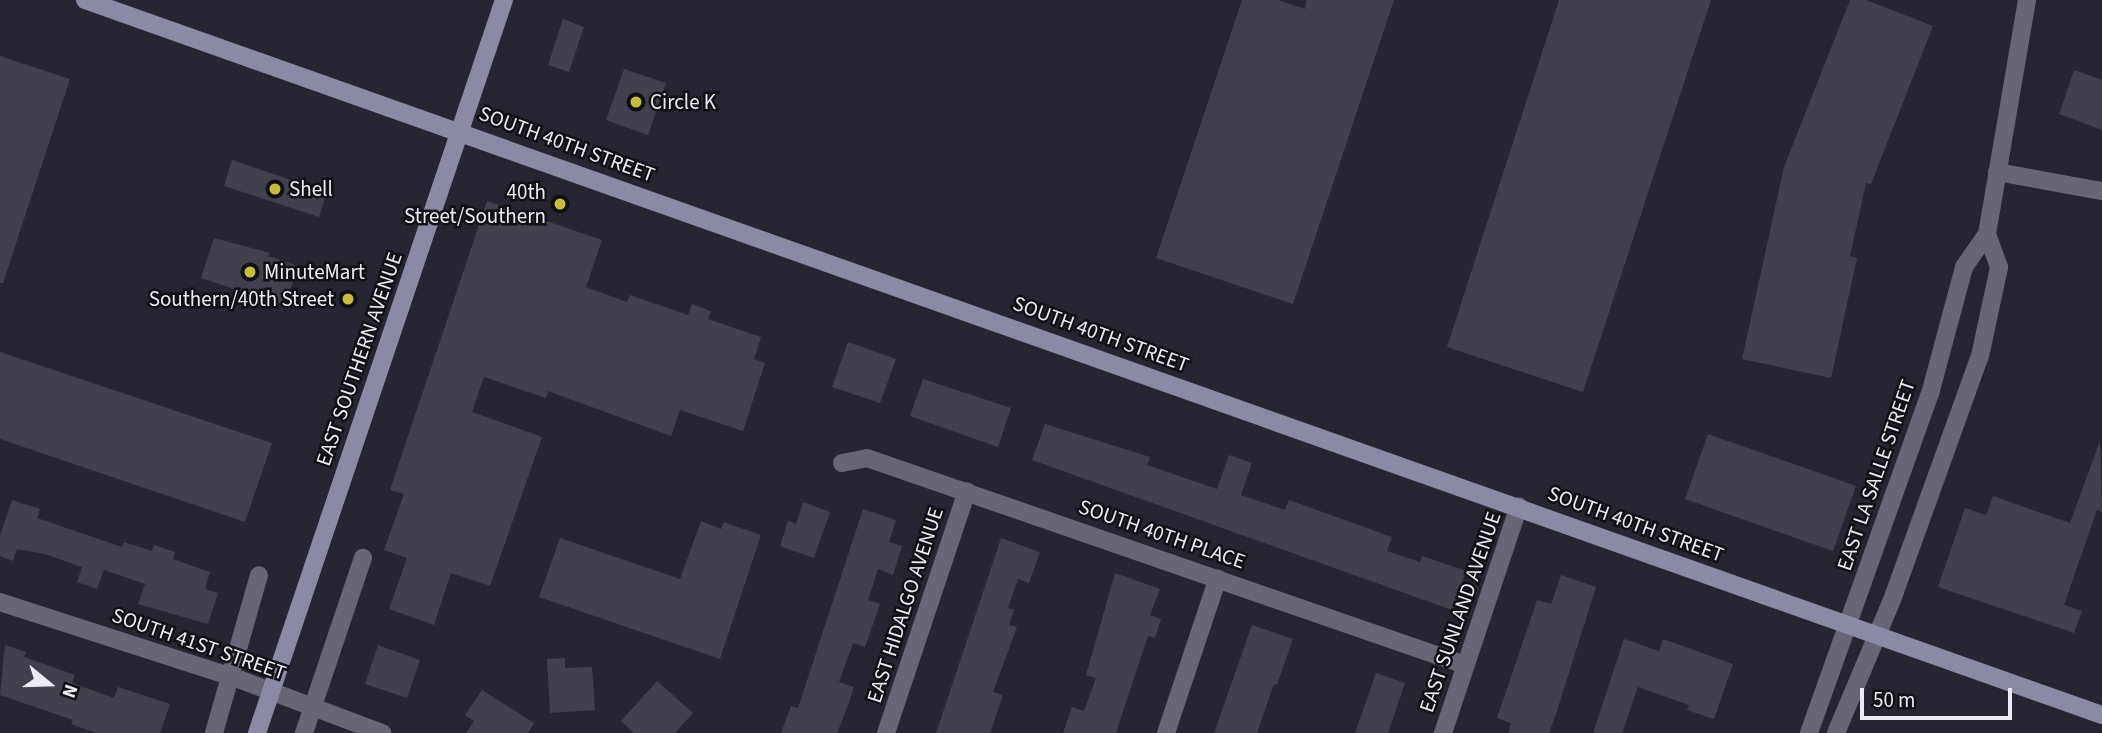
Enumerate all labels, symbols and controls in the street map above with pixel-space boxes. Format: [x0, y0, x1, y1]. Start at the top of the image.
place label: Circle K [650, 89, 716, 115]
marker: Circle K [628, 94, 644, 110]
street label: SOUTH 40TH STREET [476, 100, 658, 188]
place label: Shell [289, 176, 333, 202]
place label: 40th Street/Southern [404, 179, 546, 229]
marker: Shell [267, 181, 283, 197]
marker: 40th Street/Southern [552, 196, 568, 212]
street label: EAST SOUTHERN AVENUE [311, 249, 407, 469]
place label: MinuteMart [264, 259, 365, 285]
marker: MinuteMart [242, 264, 258, 280]
place label: Southern/40th Street [149, 286, 334, 312]
street label: SOUTH 40TH STREET [1010, 290, 1192, 378]
marker: Southern/40th Street [340, 291, 356, 307]
street label: EAST LA SALLE STREET [1831, 376, 1921, 574]
street label: SOUTH 40TH STREET [1545, 480, 1727, 568]
street label: SOUTH 40TH PLACE [1076, 494, 1248, 574]
street label: EAST HIDALGO AVENUE [861, 504, 949, 706]
street label: EAST SUNLAND AVENUE [1414, 508, 1506, 716]
street label: SOUTH 41ST STREET [109, 602, 289, 686]
north arrow [14, 649, 84, 719]
scale bar [1864, 674, 2016, 718]
text: N [55, 681, 84, 701]
text: 50 m [1873, 685, 1915, 715]

